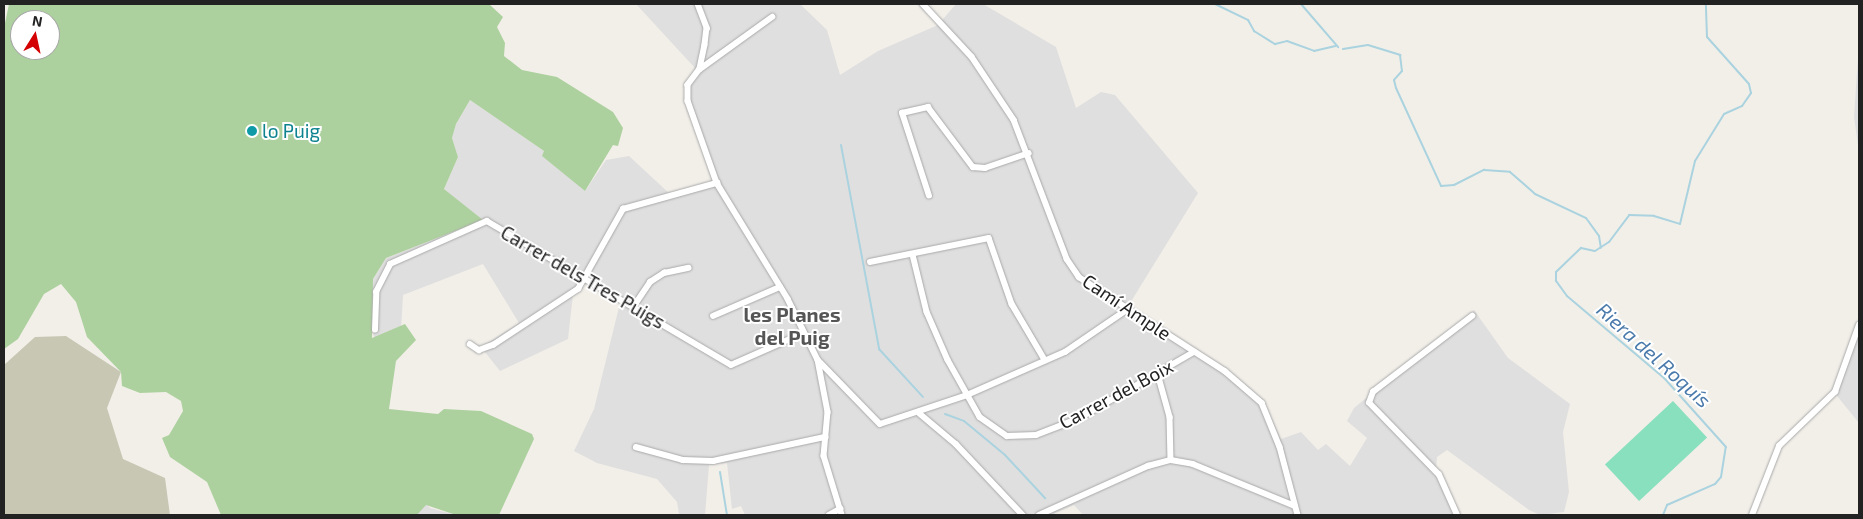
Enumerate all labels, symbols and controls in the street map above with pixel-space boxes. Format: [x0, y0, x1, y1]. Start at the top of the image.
north arrow [10, 10, 60, 60]
text: N [31, 11, 44, 30]
place label: lo Puig [262, 120, 320, 142]
marker: lo Puig [246, 125, 258, 137]
street label: Carrer dels Tres Puigs [496, 220, 670, 334]
street label: Camí Ample [1078, 269, 1176, 345]
water label: Riera del Roquís [1592, 297, 1716, 413]
district label: les Planes del Puig [743, 302, 841, 349]
street label: Carrer del Boix [1055, 354, 1177, 434]

